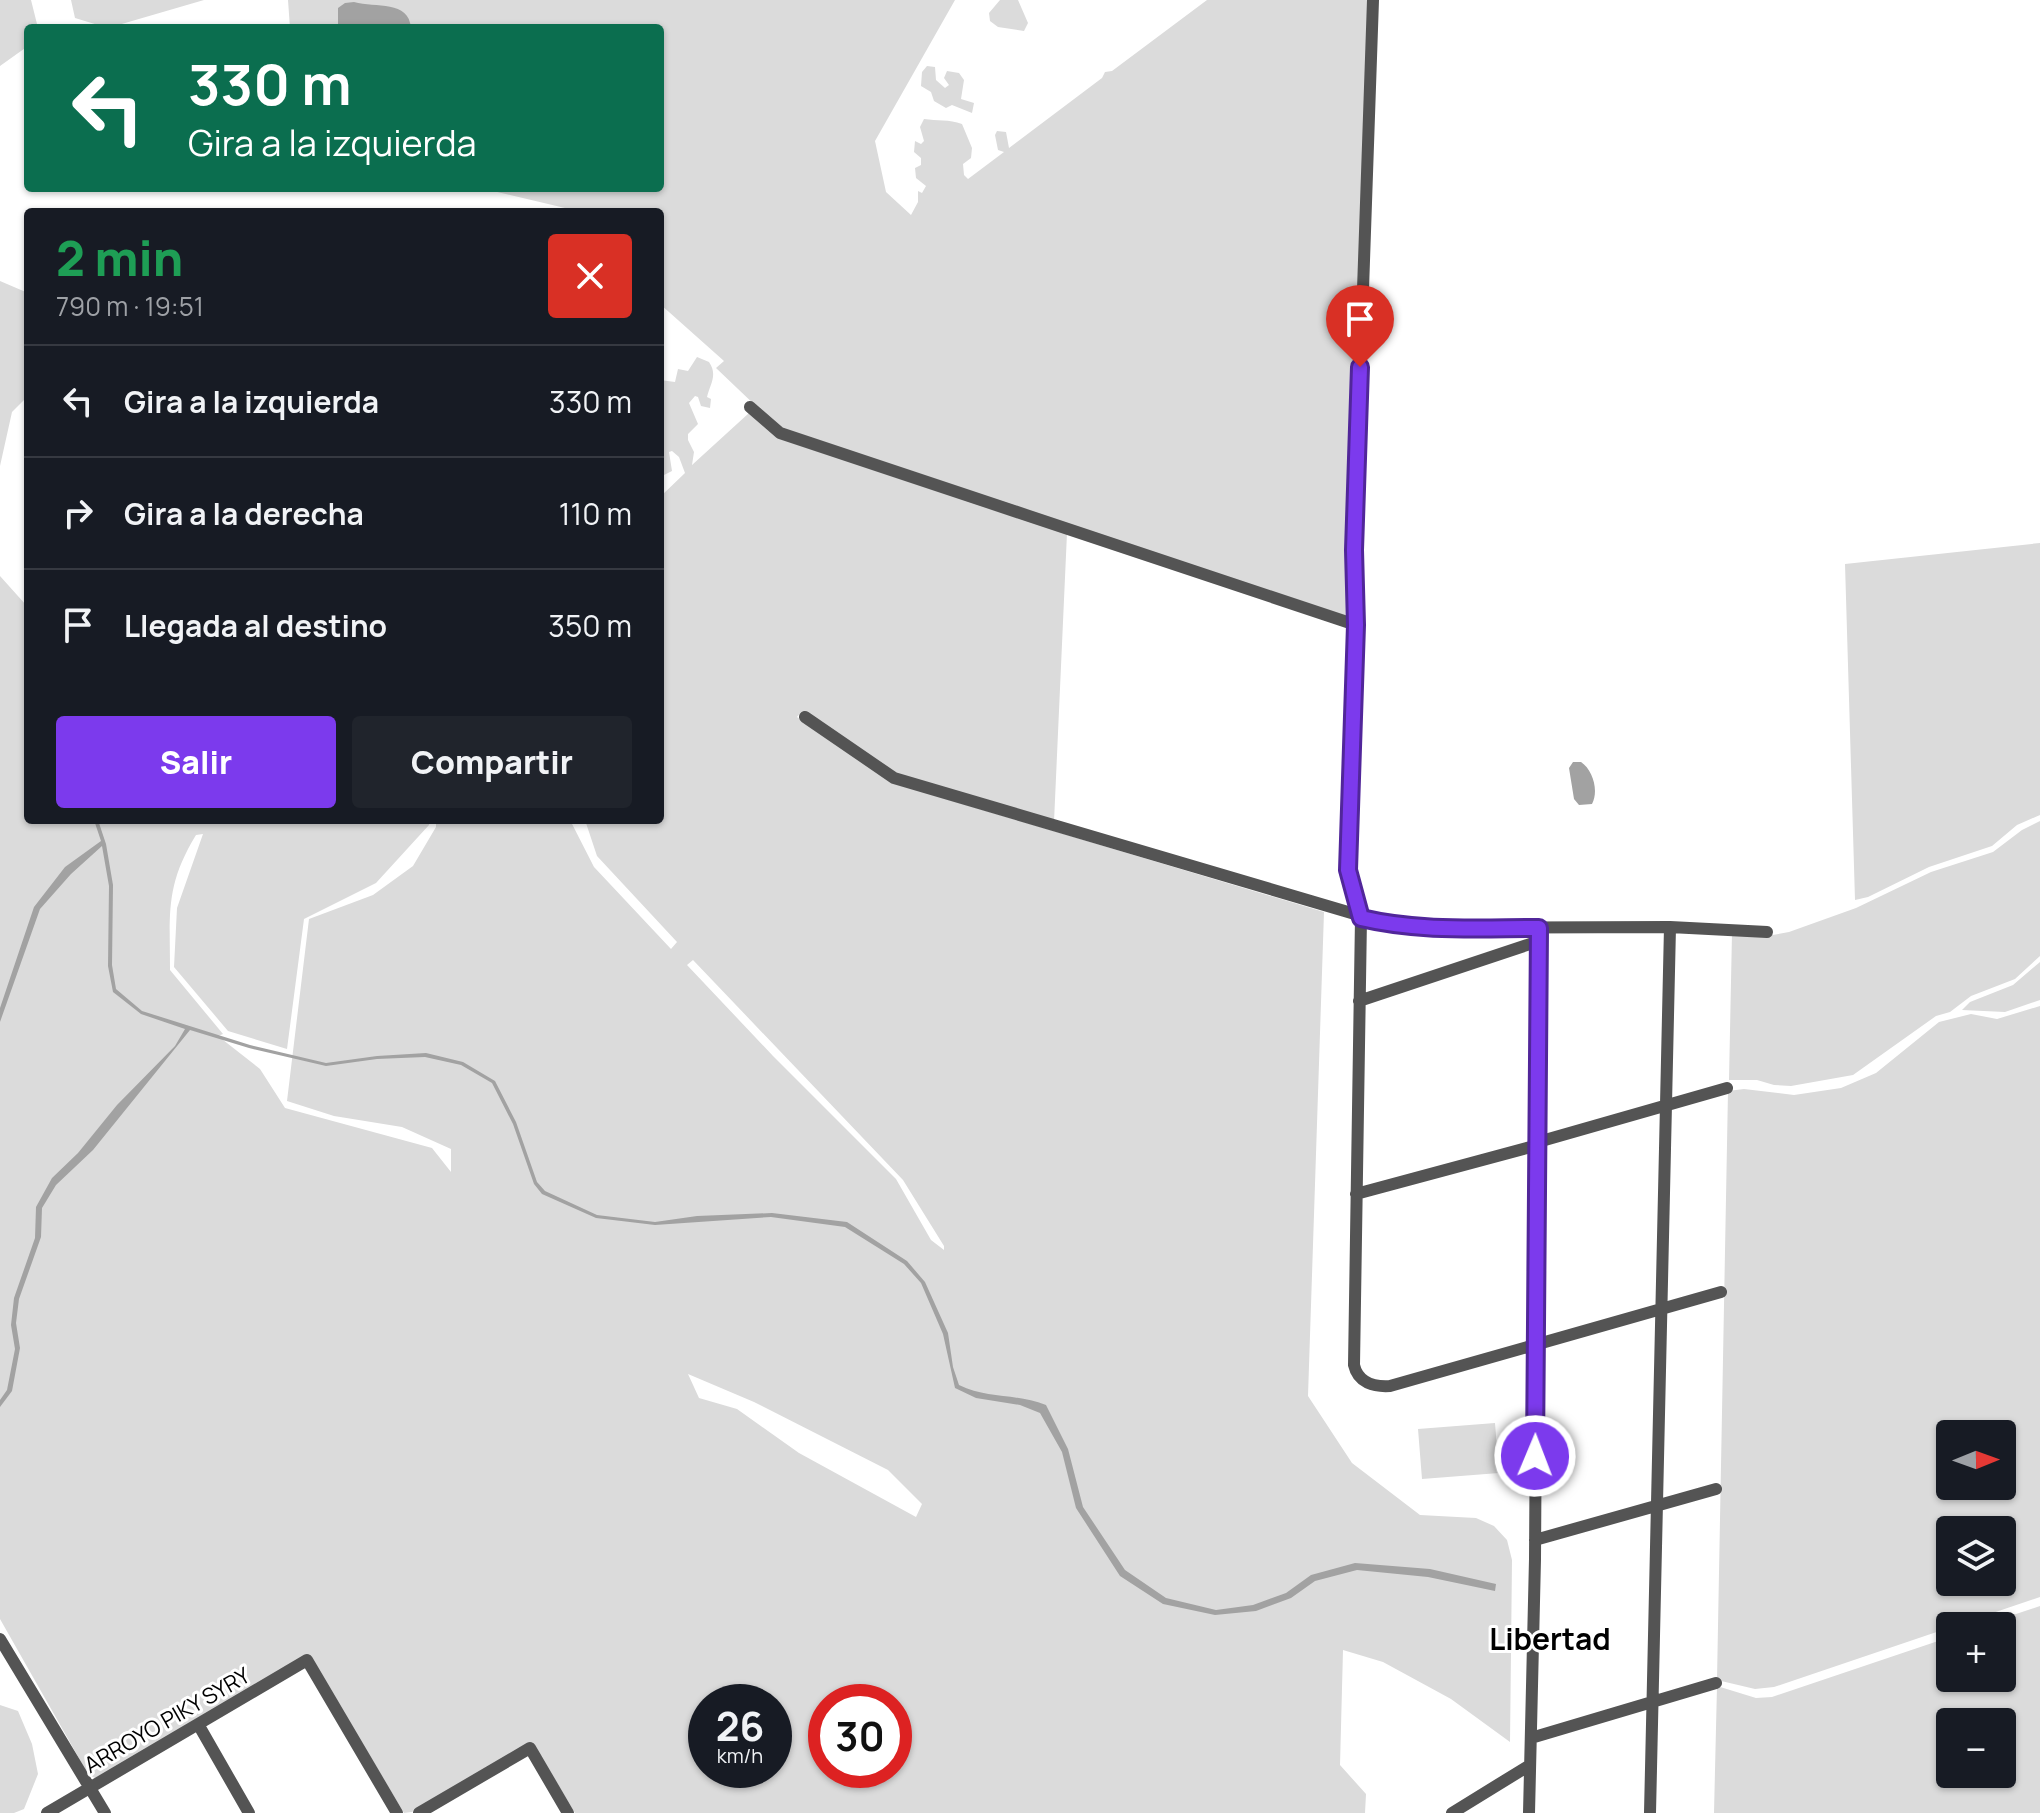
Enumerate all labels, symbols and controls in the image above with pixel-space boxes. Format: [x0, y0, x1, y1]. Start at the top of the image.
text: 330 m [188, 45, 352, 122]
icon: left [56, 56, 160, 160]
text: Gira a la izquierda [188, 118, 477, 167]
text: 2 min [56, 225, 183, 290]
button: close [548, 234, 632, 318]
pin [1326, 285, 1394, 367]
text: 790 m · 19:51 [56, 288, 204, 324]
icon: arrive [1338, 297, 1382, 341]
icon: left [56, 379, 100, 423]
text: Gira a la izquierda [124, 381, 379, 422]
text: 330 m [549, 381, 632, 422]
icon: right [56, 491, 100, 535]
text: Gira a la derecha [124, 493, 364, 534]
text: 110 m [559, 493, 632, 534]
icon: arrive [56, 603, 100, 647]
text: Llegada al destino [124, 605, 387, 646]
text: 350 m [548, 605, 632, 646]
button: Salir [56, 716, 336, 808]
button: Compartir [352, 716, 632, 808]
position arrow [1493, 1414, 1577, 1498]
north arrow [1936, 1420, 2016, 1500]
map controls [1936, 1420, 2016, 1788]
button: layers [1936, 1516, 2016, 1596]
button: + [1936, 1612, 2016, 1692]
district label: Libertad [1489, 1618, 1611, 1659]
street label: ARROYO PIKY SYRY [79, 1660, 256, 1780]
speed limit sign: 30 [808, 1684, 912, 1788]
text: 26 [716, 1698, 764, 1753]
button: − [1936, 1708, 2016, 1788]
text: km/h [717, 1742, 763, 1769]

